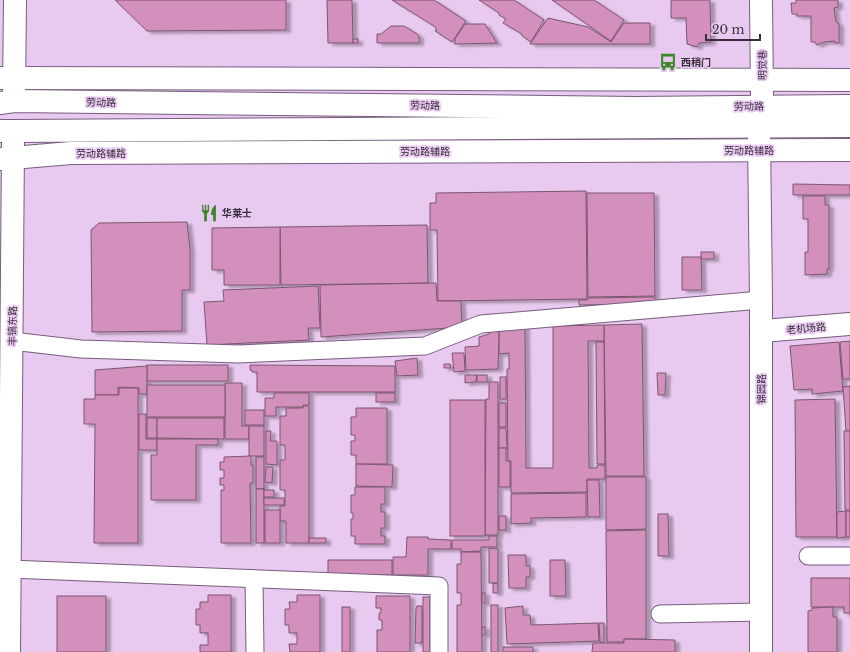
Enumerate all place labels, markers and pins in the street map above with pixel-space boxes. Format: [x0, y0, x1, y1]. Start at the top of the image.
bus stop icon: 西稍门 [658, 52, 678, 72]
place label: 西稍门 [681, 56, 711, 69]
restaurant icon: 华莱士 [199, 203, 219, 223]
place label: 华莱士 [222, 207, 252, 220]

